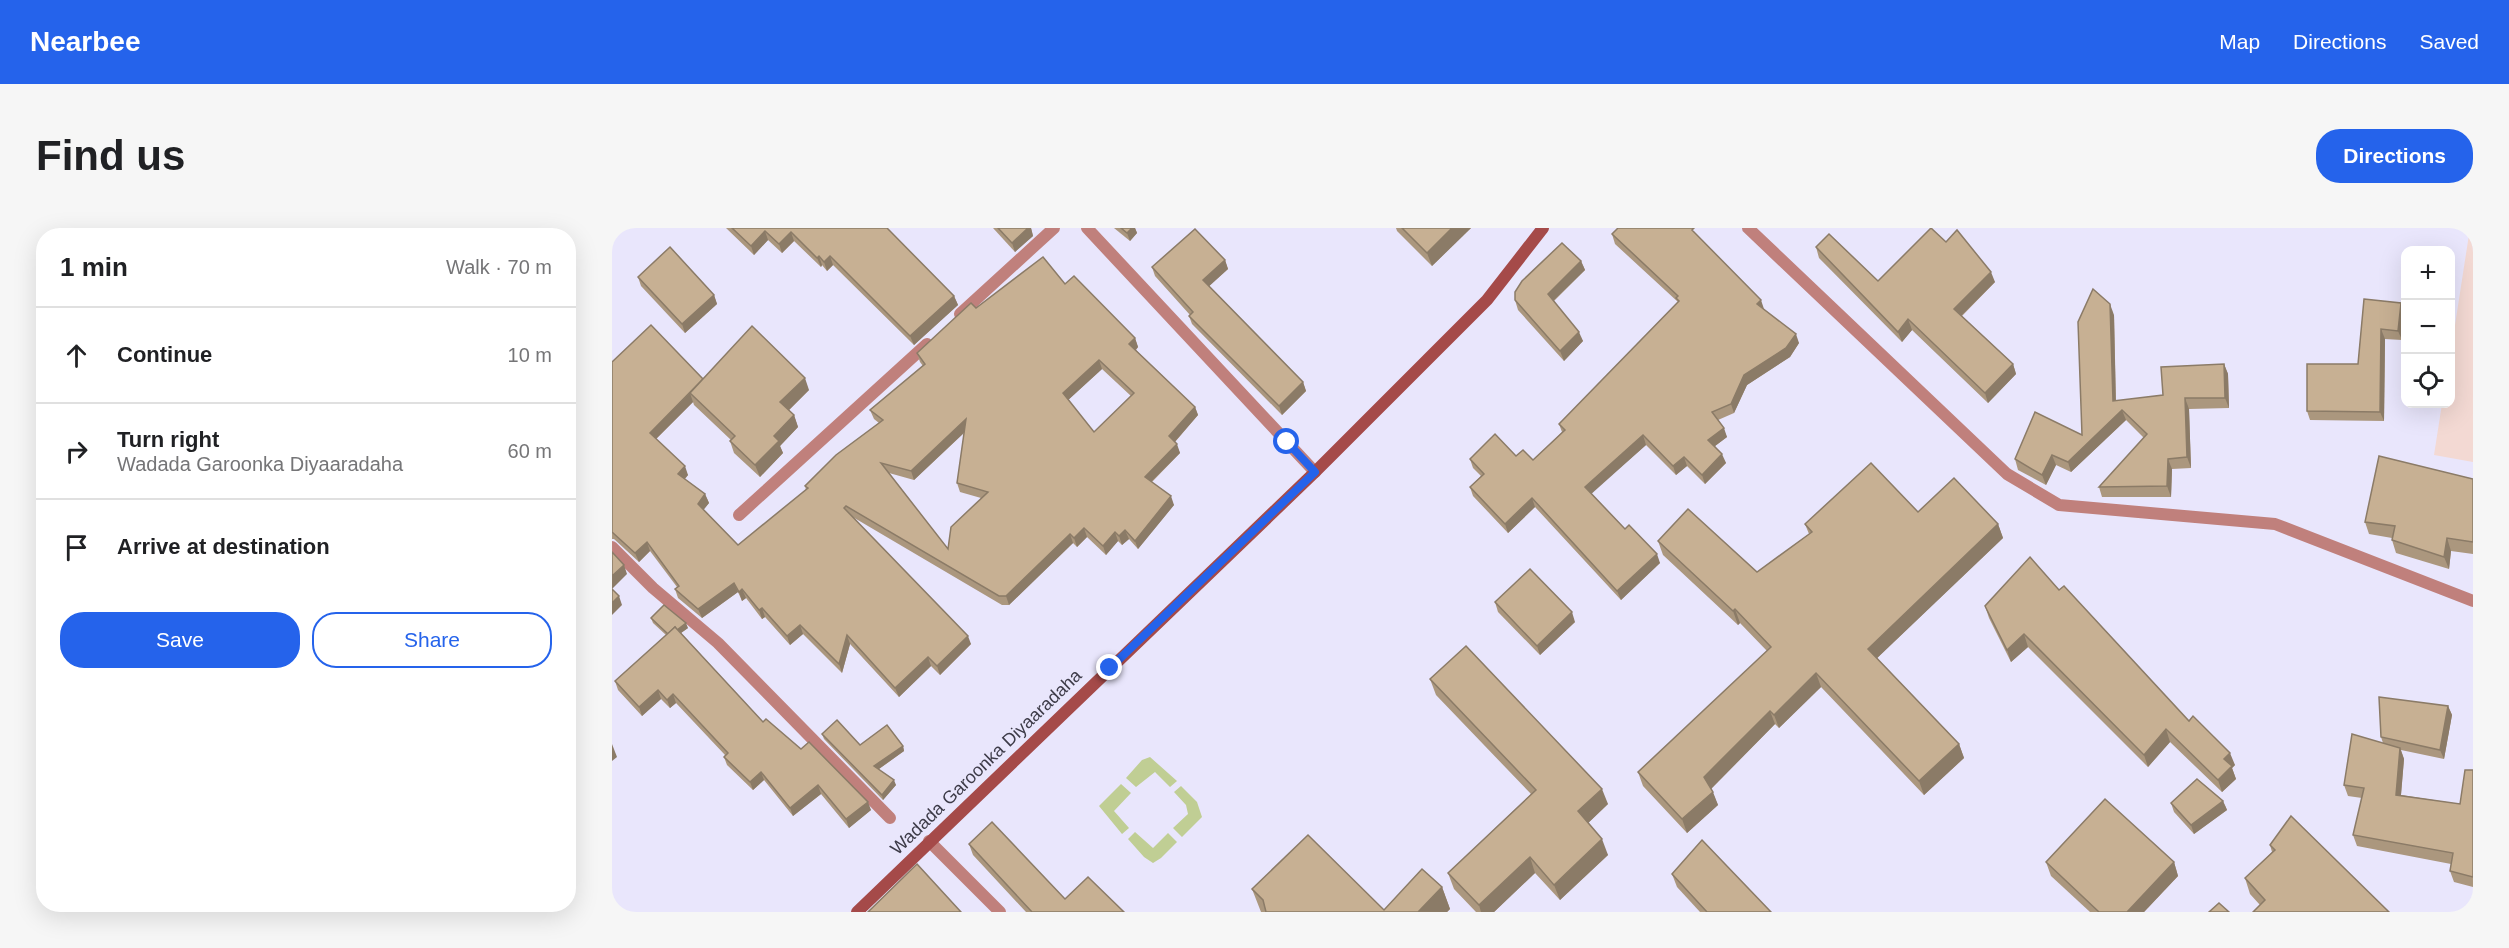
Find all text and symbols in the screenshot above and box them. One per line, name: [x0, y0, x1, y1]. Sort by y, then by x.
text: Nearbee: [30, 26, 141, 57]
text: Map: [2219, 30, 2260, 53]
text: Directions: [2293, 30, 2386, 53]
text: Saved: [2419, 30, 2479, 53]
button: Directions: [2316, 129, 2473, 183]
text: Find us: [36, 132, 185, 179]
map controls: [2401, 246, 2455, 408]
button: +: [2401, 246, 2455, 300]
text: 1 min: [60, 252, 128, 282]
text: Walk · 70 m: [446, 256, 552, 278]
button: −: [2401, 300, 2455, 354]
icon: ahead: [60, 339, 93, 372]
text: Continue: [117, 342, 212, 367]
text: 10 m: [508, 344, 552, 366]
button: locate: [2401, 354, 2455, 408]
text: Turn right: [117, 427, 219, 452]
route start: [1273, 428, 1299, 454]
icon: right: [60, 435, 93, 468]
text: 60 m: [508, 440, 552, 462]
text: Wadada Garoonka Diyaaradaha: [117, 453, 403, 475]
icon: arrive: [60, 531, 93, 564]
text: Arrive at destination: [117, 534, 330, 559]
button: Save: [60, 612, 300, 668]
button: Share: [312, 612, 552, 668]
route end: [1096, 654, 1122, 680]
street label: Wadada Garoonka Diyaaradaha: [886, 665, 1086, 859]

